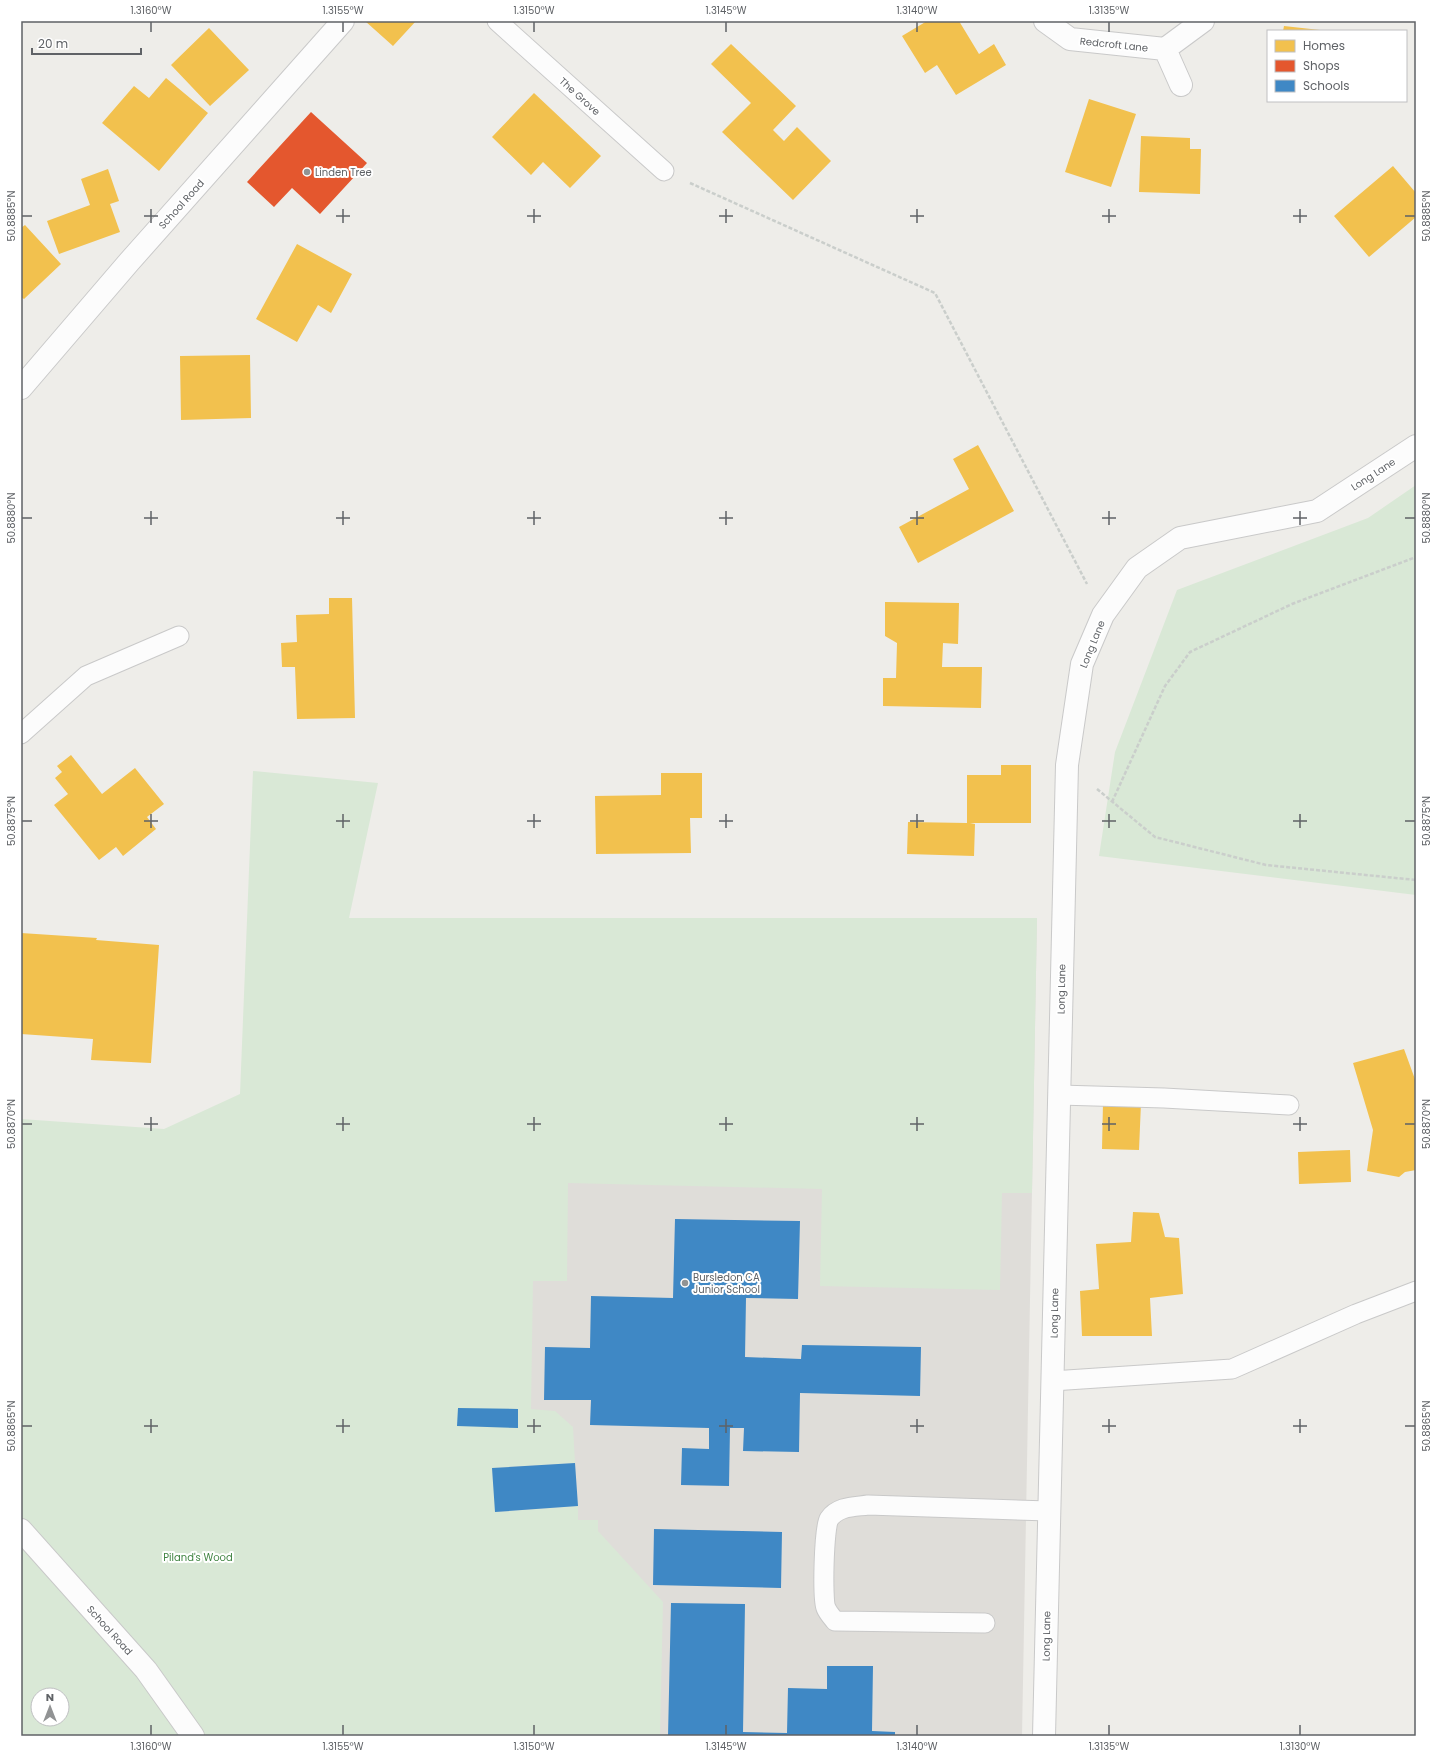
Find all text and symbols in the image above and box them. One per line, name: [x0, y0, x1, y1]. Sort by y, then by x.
text: 1.3160°W: [131, 3, 172, 18]
text: 1.3155°W: [323, 3, 364, 18]
text: 1.3150°W: [514, 3, 555, 18]
text: 1.3145°W: [706, 3, 747, 18]
text: 1.3140°W: [897, 3, 938, 18]
text: 1.3135°W: [1089, 3, 1129, 18]
scale bar: [32, 30, 141, 56]
legend: [1267, 30, 1407, 102]
street label: Redcroft Lane: [1079, 33, 1149, 56]
text: 20 m: [38, 35, 68, 52]
text: Homes: [1303, 37, 1345, 54]
text: Shops: [1303, 57, 1340, 74]
street label: The Grove: [556, 74, 603, 119]
text: Schools: [1303, 77, 1350, 94]
place label: Linden Tree: [315, 165, 372, 180]
marker: Linden Tree: [302, 167, 312, 177]
street label: School Road: [155, 176, 208, 232]
text: 50.8885°N: [4, 191, 19, 242]
text: 50.8885°N: [1419, 191, 1434, 242]
street label: Long Lane: [1348, 454, 1398, 494]
text: 50.8880°N: [4, 493, 19, 544]
text: 50.8880°N: [1419, 493, 1434, 544]
street label: Long Lane: [1076, 618, 1109, 670]
text: 50.8875°N: [4, 796, 19, 846]
text: 50.8875°N: [1419, 796, 1434, 846]
street label: Long Lane: [1054, 964, 1069, 1014]
text: 50.8870°N: [4, 1099, 19, 1149]
text: 50.8870°N: [1419, 1099, 1434, 1149]
place label: Bursledon CA Junior School: [693, 1270, 760, 1297]
marker: Bursledon CA Junior School: [680, 1278, 690, 1288]
street label: Long Lane: [1047, 1288, 1062, 1338]
text: 50.8865°N: [4, 1400, 19, 1452]
text: 50.8865°N: [1419, 1400, 1434, 1452]
park label: Piland's Wood: [163, 1550, 233, 1565]
street label: School Road: [83, 1602, 136, 1658]
street label: Long Lane: [1039, 1611, 1054, 1661]
north arrow: [30, 1687, 70, 1727]
text: N: [46, 1689, 54, 1705]
text: 1.3160°W: [131, 1739, 172, 1754]
text: 1.3155°W: [323, 1739, 364, 1754]
text: 1.3150°W: [514, 1739, 555, 1754]
text: 1.3145°W: [706, 1739, 747, 1754]
text: 1.3140°W: [897, 1739, 938, 1754]
text: 1.3135°W: [1089, 1739, 1129, 1754]
text: 1.3130°W: [1280, 1739, 1320, 1754]

